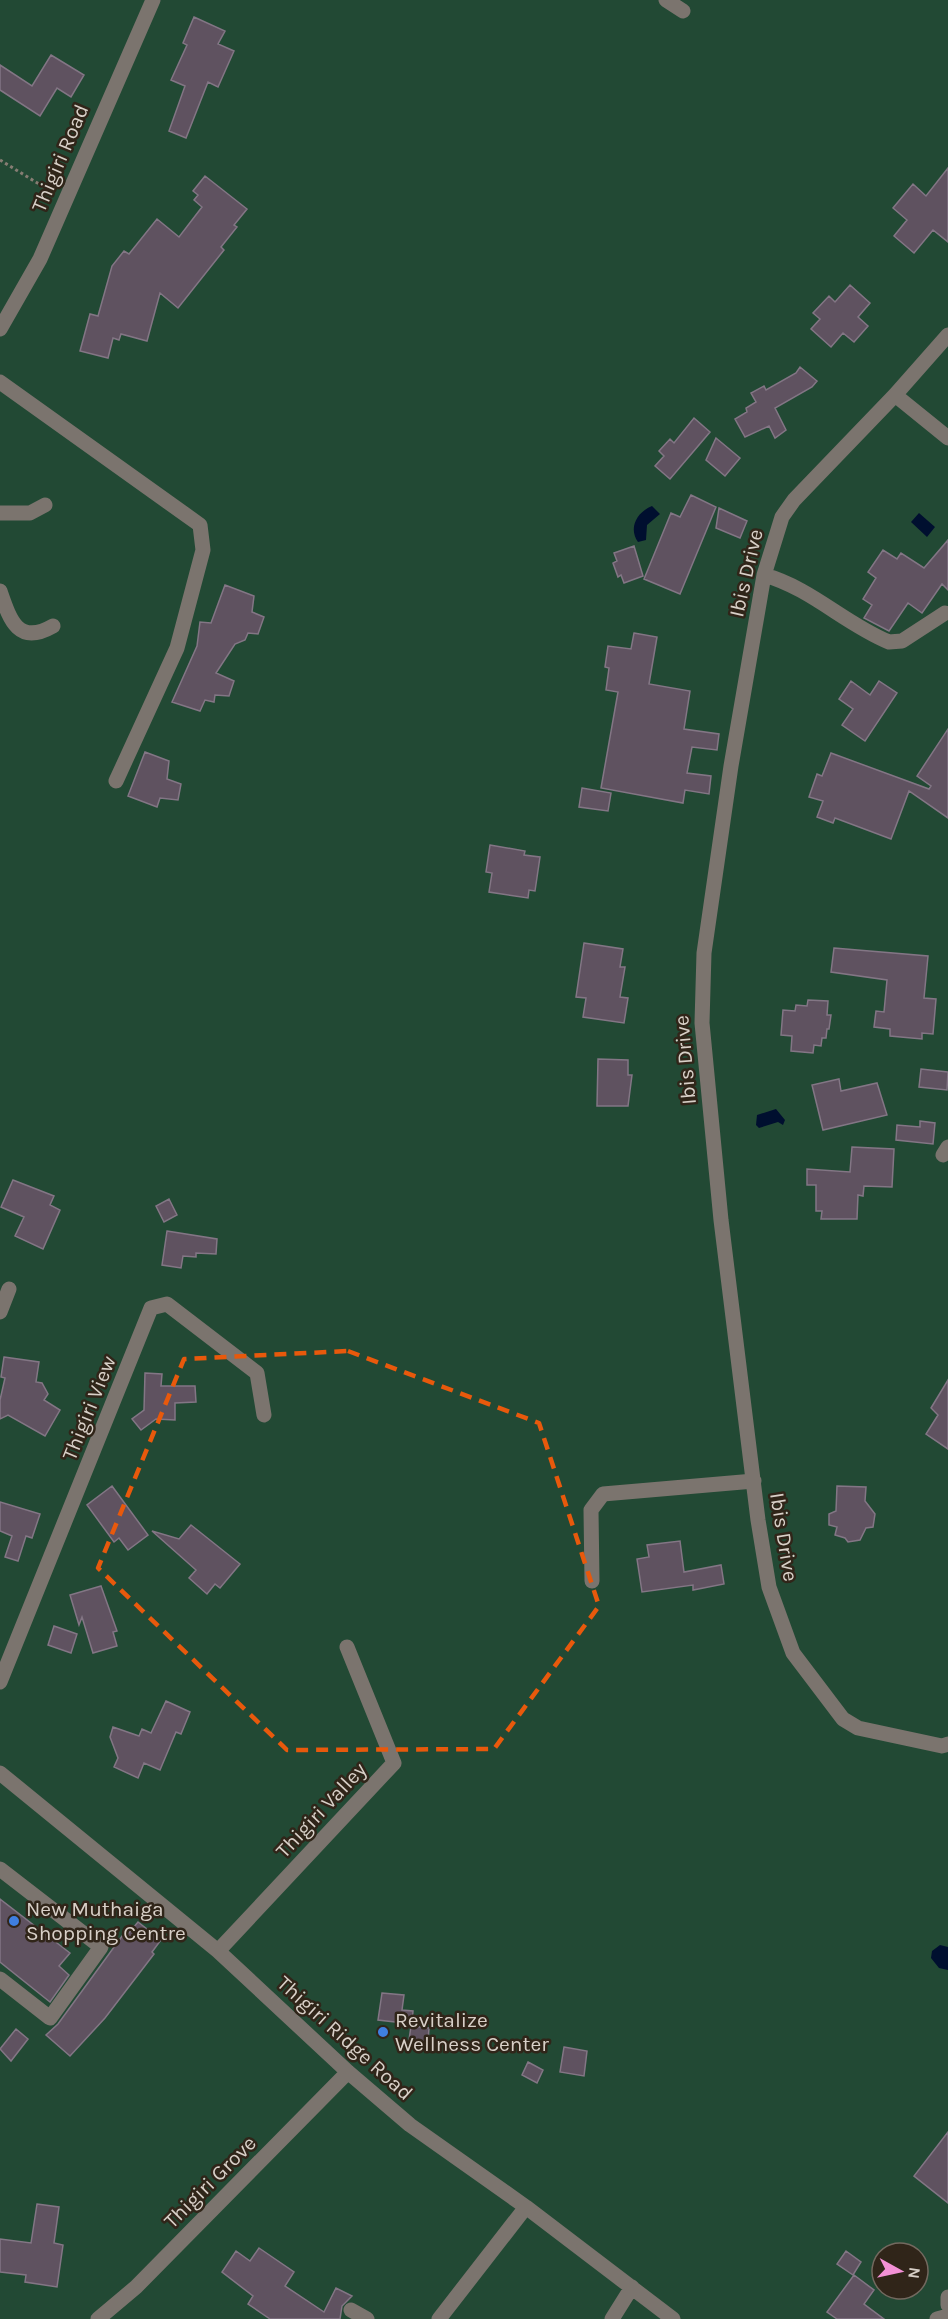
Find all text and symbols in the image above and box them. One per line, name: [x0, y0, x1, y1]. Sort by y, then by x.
street label: Thigiri Road: [27, 101, 93, 215]
street label: Ibis Drive: [724, 527, 768, 619]
street label: Ibis Drive: [669, 1014, 701, 1106]
street label: Thigiri View: [57, 1352, 121, 1464]
street label: Ibis Drive: [765, 1491, 803, 1583]
street label: Thigiri Valley: [271, 1757, 371, 1863]
place label: New Muthaiga Shopping Centre: [26, 1897, 186, 1945]
marker: New Muthaiga Shopping Centre: [7, 1914, 21, 1928]
street label: Thigiri Ridge Road: [272, 1971, 418, 2105]
place label: Revitalize Wellness Center: [395, 2008, 549, 2056]
marker: Revitalize Wellness Center: [376, 2025, 390, 2039]
street label: Thigiri Grove: [159, 2131, 261, 2233]
north arrow: [870, 2241, 930, 2301]
text: N: [904, 2266, 925, 2280]

